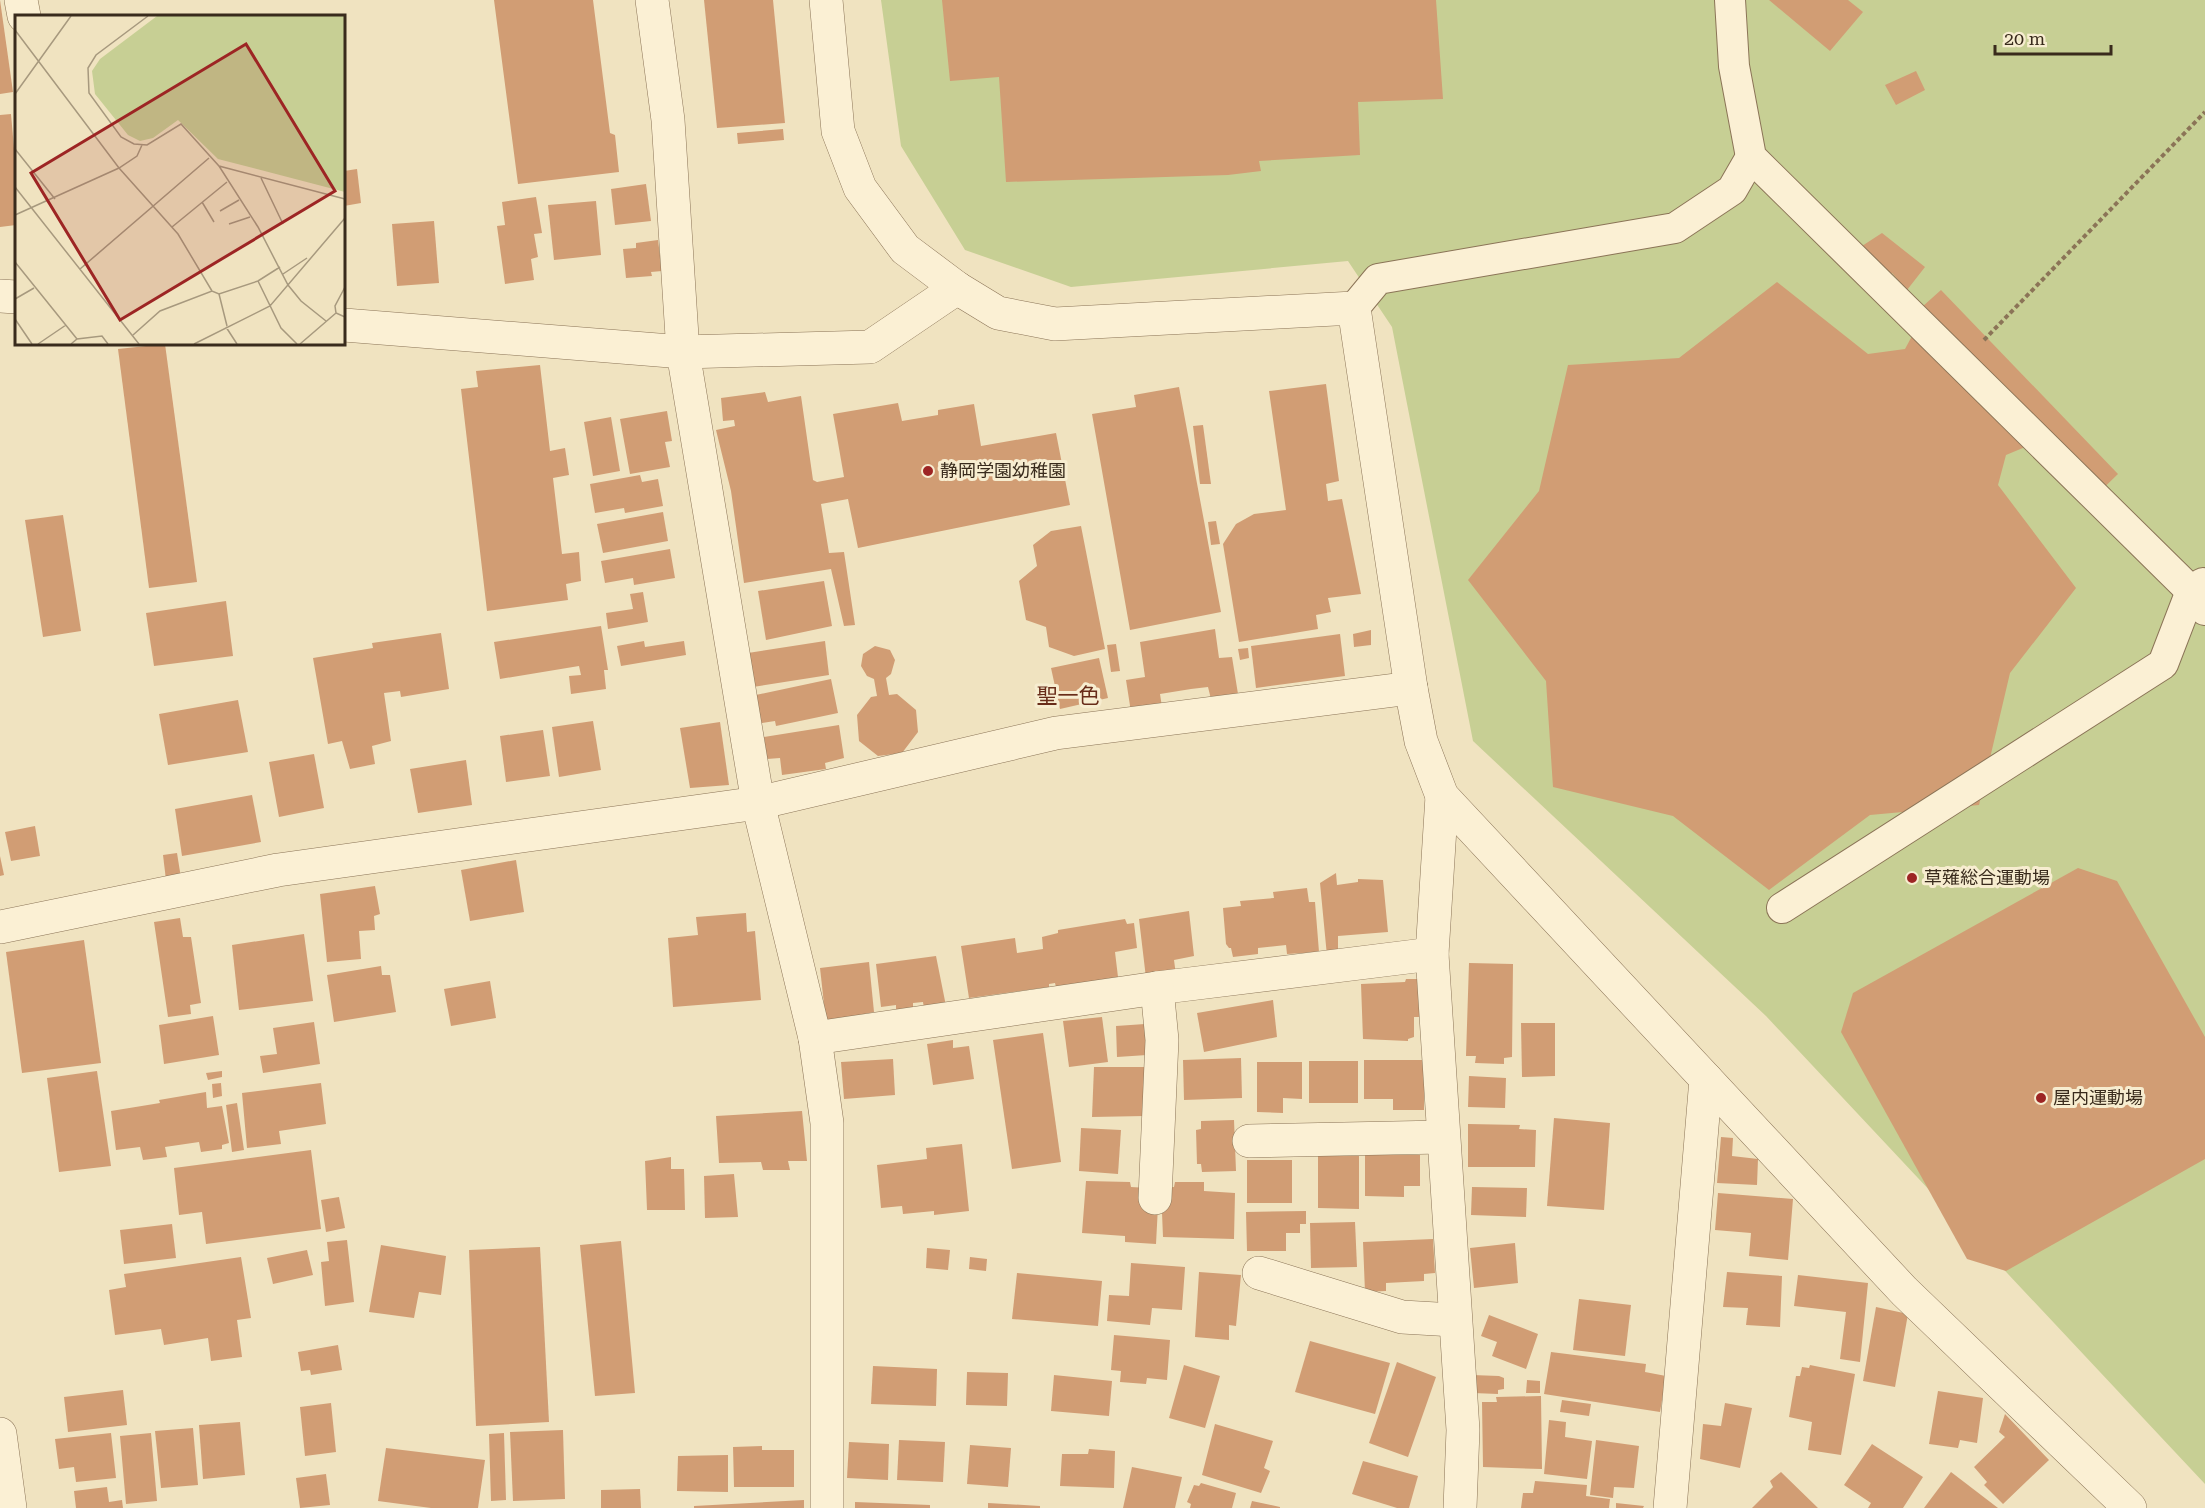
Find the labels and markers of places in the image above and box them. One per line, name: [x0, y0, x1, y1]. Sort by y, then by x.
place label: 静岡学園幼稚園: [940, 460, 1066, 481]
marker: 静岡学園幼稚園: [921, 464, 935, 478]
place label: 草薙総合運動場: [1924, 867, 2050, 888]
marker: 草薙総合運動場: [1905, 871, 1919, 885]
place label: 屋内運動場: [2053, 1087, 2143, 1108]
marker: 屋内運動場: [2034, 1091, 2048, 1105]

